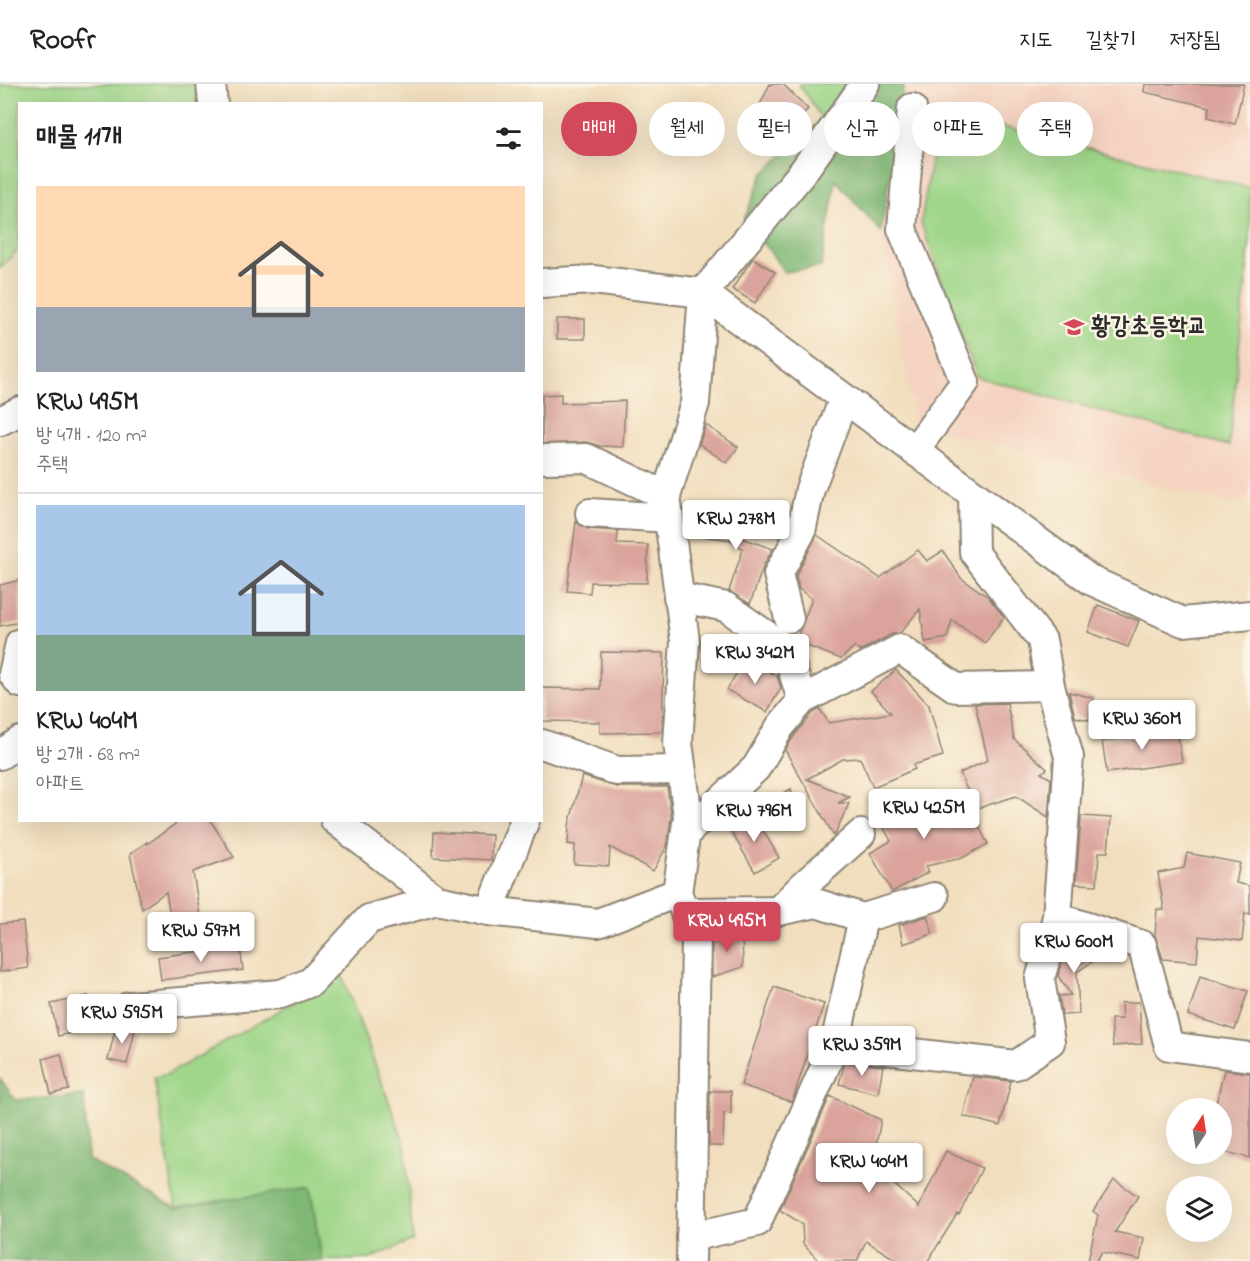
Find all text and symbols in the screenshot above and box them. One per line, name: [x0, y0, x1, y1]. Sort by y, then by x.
text: Roofr: [30, 21, 95, 62]
text: 지도: [1019, 26, 1053, 56]
text: 길찾기: [1086, 26, 1136, 56]
text: 저장됨: [1169, 26, 1220, 56]
chip: 매매: [561, 102, 637, 156]
chip: 월세: [649, 102, 725, 156]
chip: 필터: [737, 102, 812, 156]
chip: 신규: [824, 102, 900, 156]
chip: 아파트: [912, 102, 1005, 156]
chip: 주택: [1017, 102, 1093, 156]
text: 매물 11개: [36, 119, 122, 157]
icon: filters: [492, 122, 525, 155]
icon: home: [227, 225, 335, 333]
place label: 황강초등학교: [1091, 310, 1207, 345]
school or university icon: 황강초등학교: [1062, 315, 1086, 339]
text: KRW 495M: [36, 384, 139, 422]
text: 방 4개 · 120 m²: [36, 422, 147, 451]
text: 주택: [36, 451, 68, 480]
pin: KRW 278M: [674, 500, 798, 551]
text: KRW 278M: [696, 505, 776, 534]
icon: home: [227, 544, 335, 652]
pin: KRW 342M: [693, 634, 817, 685]
text: KRW 342M: [715, 639, 795, 668]
pin: KRW 360M: [1080, 700, 1204, 751]
text: KRW 404M: [36, 703, 138, 741]
text: KRW 360M: [1102, 705, 1182, 734]
text: 방 2개 · 68 m²: [36, 741, 140, 770]
text: 아파트: [36, 770, 84, 799]
pin: KRW 425M: [862, 789, 986, 840]
pin: KRW 796M: [692, 792, 816, 843]
text: KRW 425M: [882, 794, 966, 823]
text: KRW 796M: [716, 797, 792, 826]
pin: KRW 495M: [665, 902, 789, 953]
text: KRW 495M: [687, 907, 767, 936]
pin: KRW 597M: [139, 912, 263, 963]
text: KRW 597M: [161, 917, 241, 946]
pin: KRW 600M: [1012, 923, 1136, 974]
text: KRW 600M: [1034, 928, 1114, 957]
pin: KRW 595M: [60, 994, 184, 1045]
text: KRW 595M: [81, 999, 163, 1028]
pin: KRW 359M: [800, 1026, 924, 1077]
text: KRW 359M: [822, 1031, 902, 1060]
north arrow: [1166, 1098, 1232, 1164]
map controls: [1166, 1098, 1232, 1242]
pin: KRW 404M: [807, 1143, 931, 1194]
text: KRW 404M: [830, 1148, 908, 1177]
button: layers: [1166, 1176, 1232, 1242]

